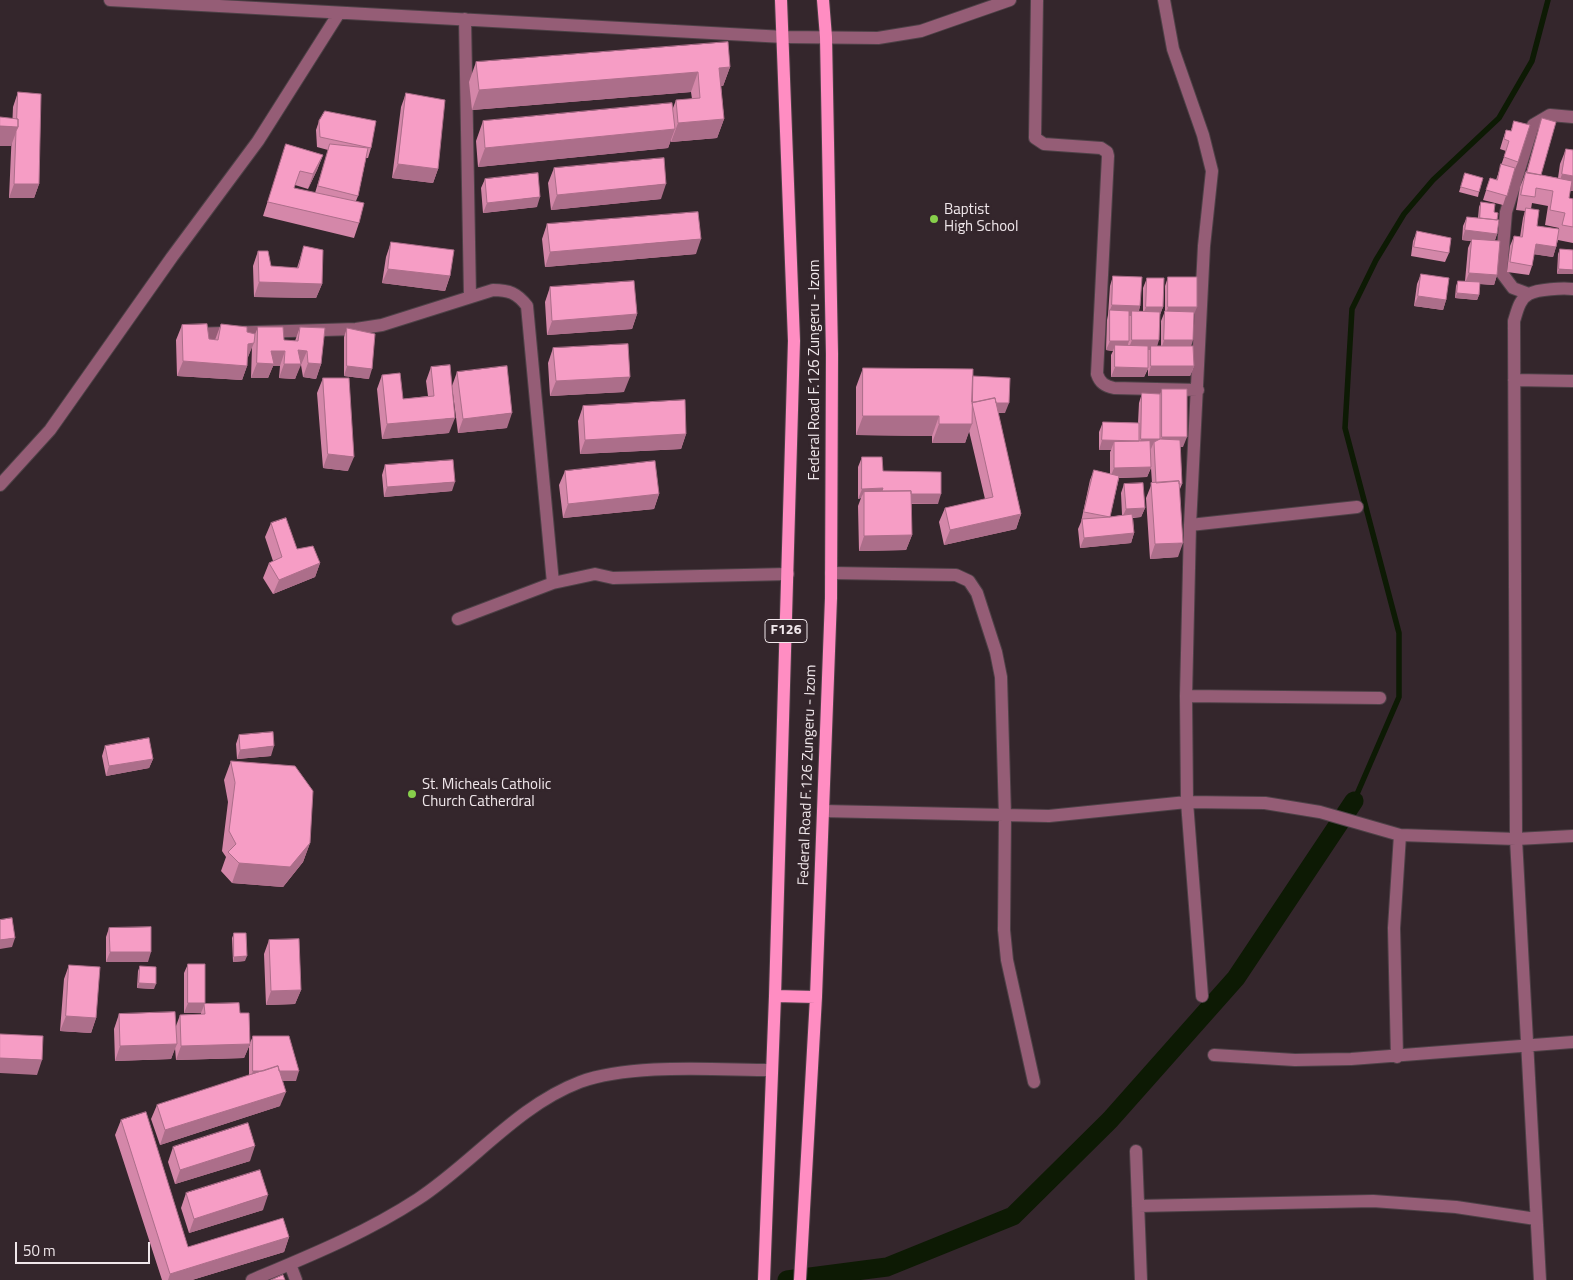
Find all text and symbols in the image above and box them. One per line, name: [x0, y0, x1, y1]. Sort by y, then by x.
place label: Baptist High School: [944, 201, 1019, 236]
marker: Baptist High School: [928, 213, 940, 225]
street label: Federal Road F.126 Zungeru - Izom: [806, 260, 824, 480]
road number: F126: [765, 620, 807, 642]
street label: Federal Road F.126 Zungeru - Izom: [795, 664, 821, 886]
place label: St. Micheals Catholic Church Catherdral: [422, 776, 551, 811]
marker: St. Micheals Catholic Church Catherdral: [406, 788, 418, 800]
scale bar: [18, 1232, 152, 1264]
text: 50 m: [23, 1239, 56, 1262]

